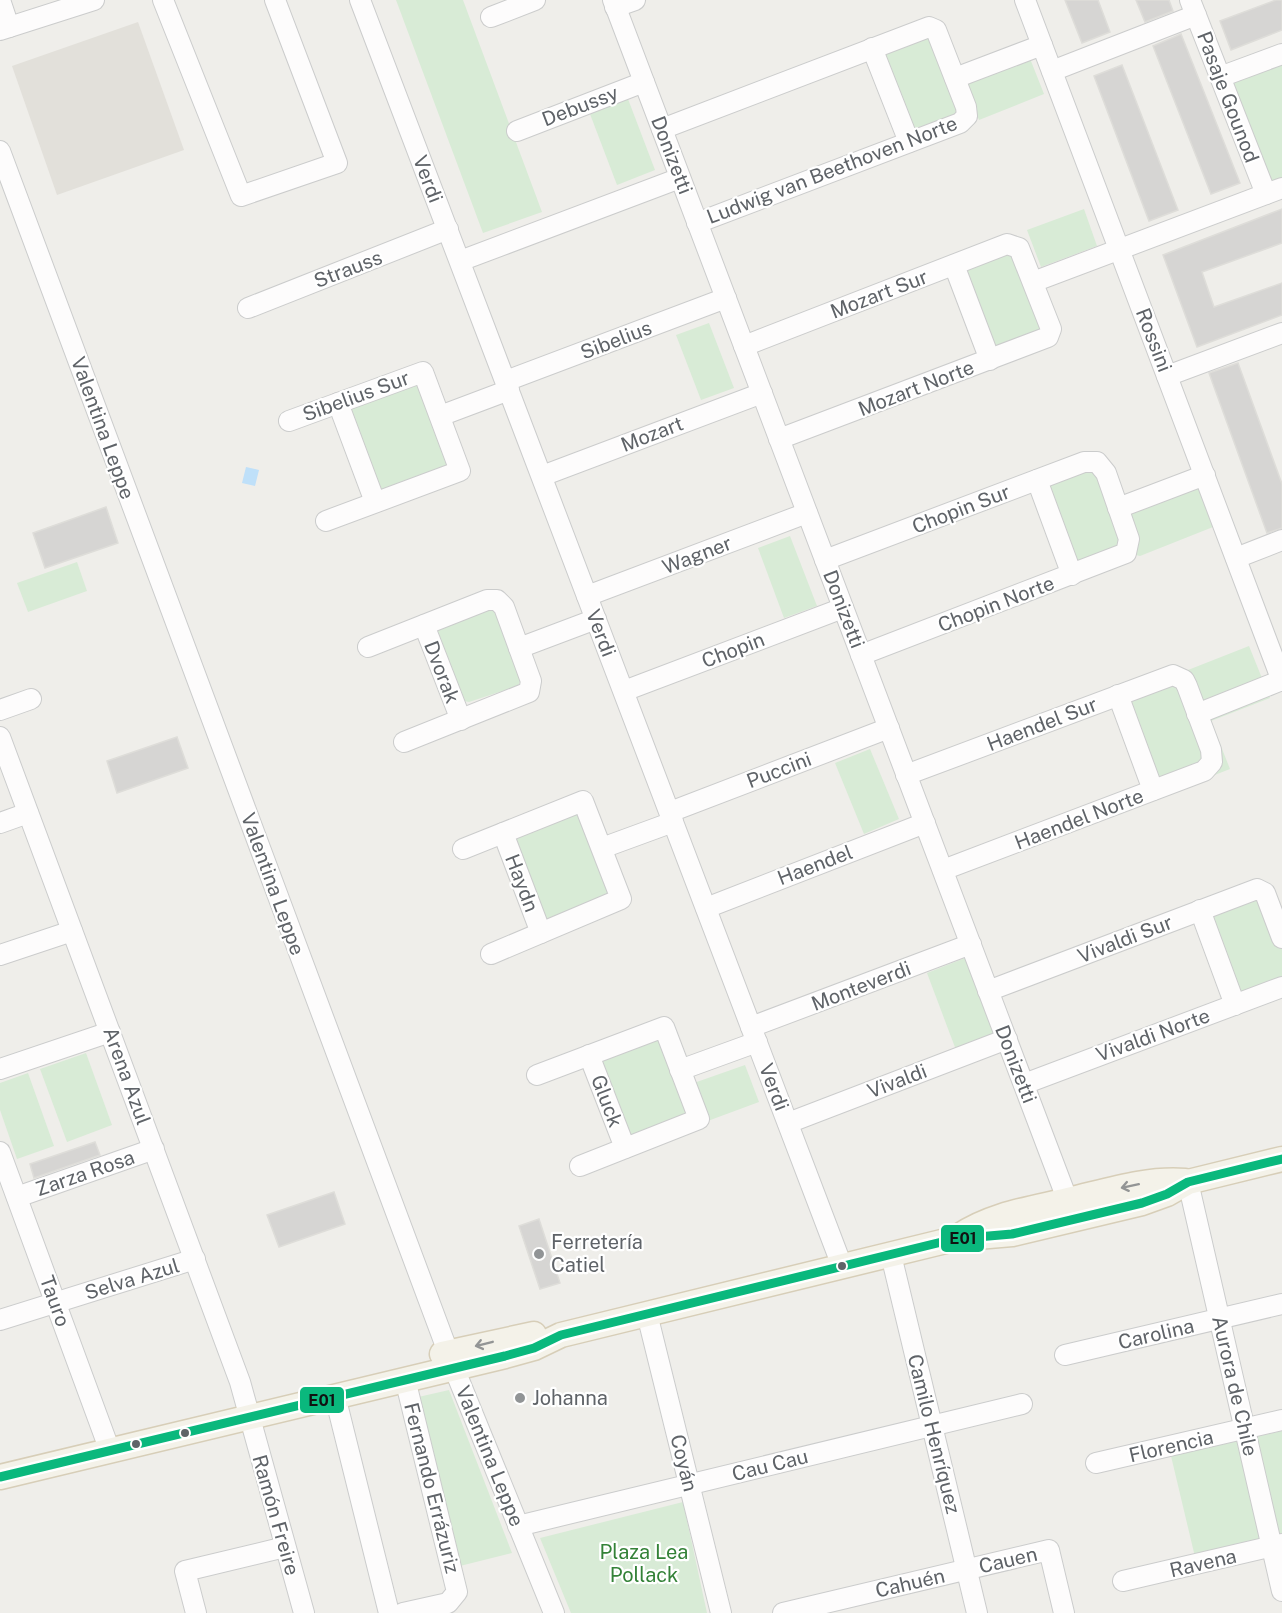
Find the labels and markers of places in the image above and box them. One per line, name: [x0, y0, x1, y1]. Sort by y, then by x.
place label: Ferretería Catiel: [551, 1230, 643, 1277]
marker: Ferretería Catiel: [532, 1247, 546, 1261]
unlabelled marker: [836, 1260, 848, 1272]
place label: Johanna: [532, 1386, 608, 1410]
marker: Johanna: [513, 1391, 527, 1405]
unlabelled marker: [179, 1427, 191, 1439]
unlabelled marker: [130, 1438, 142, 1450]

